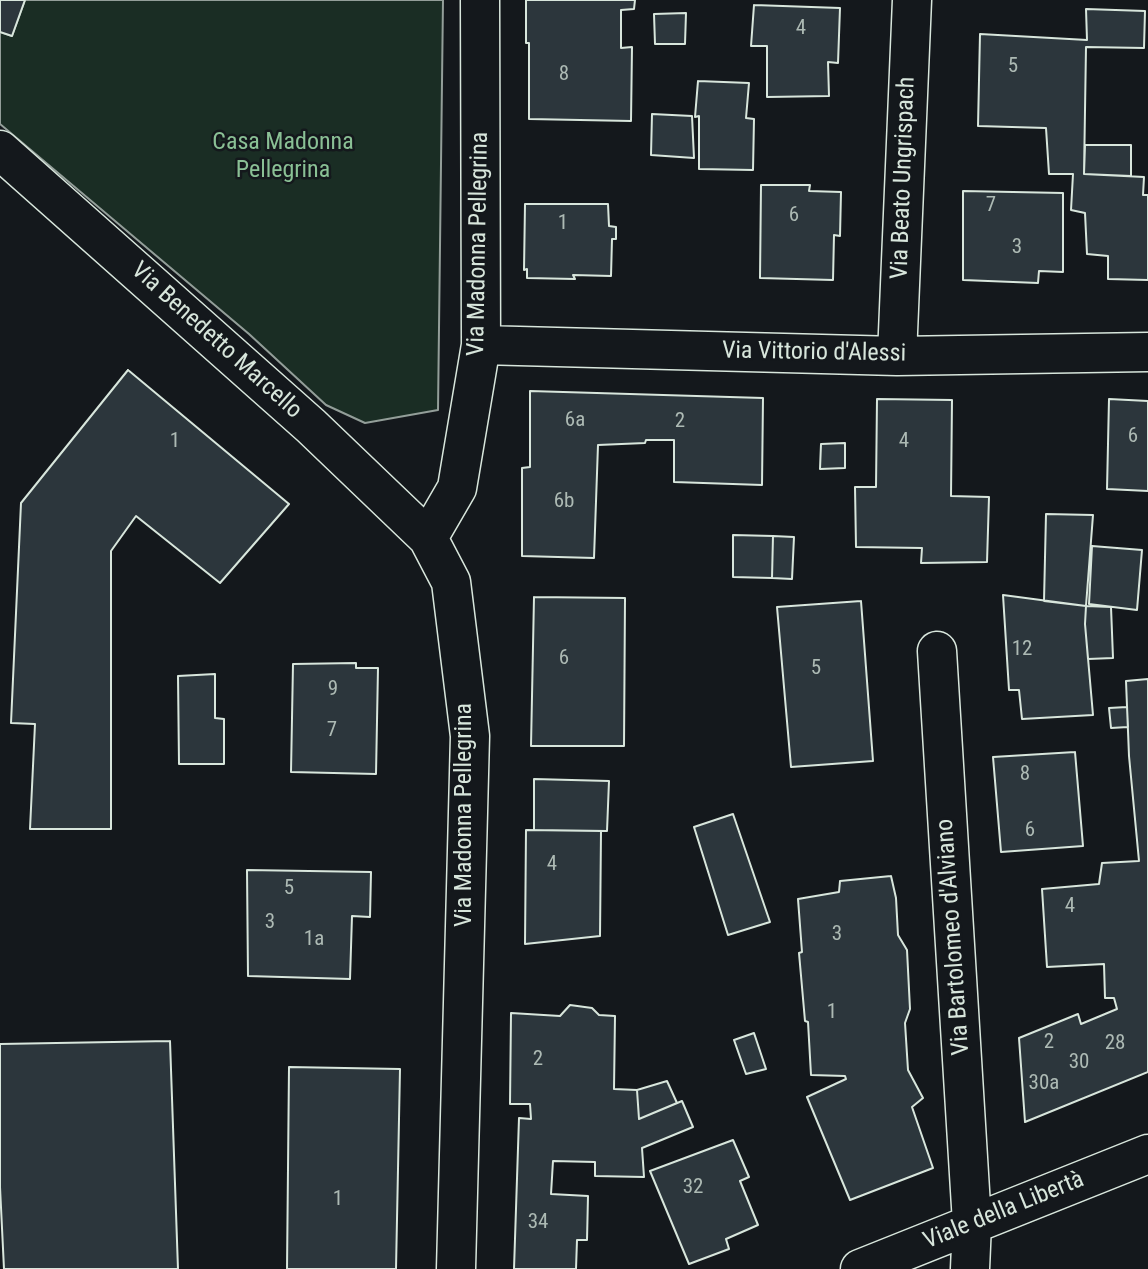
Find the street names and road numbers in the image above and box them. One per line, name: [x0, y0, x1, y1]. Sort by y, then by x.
street label: Via Beato Ungrispach: [886, 76, 922, 280]
street label: Via Madonna Pellegrina: [463, 132, 495, 356]
street label: Via Benedetto Marcello: [125, 257, 307, 425]
street label: Via Vittorio d'Alessi: [722, 337, 906, 369]
street label: Via Madonna Pellegrina: [451, 703, 479, 927]
street label: Via Bartolomeo d'Alviano: [931, 818, 977, 1056]
street label: Viale della Libertà: [920, 1166, 1088, 1256]

